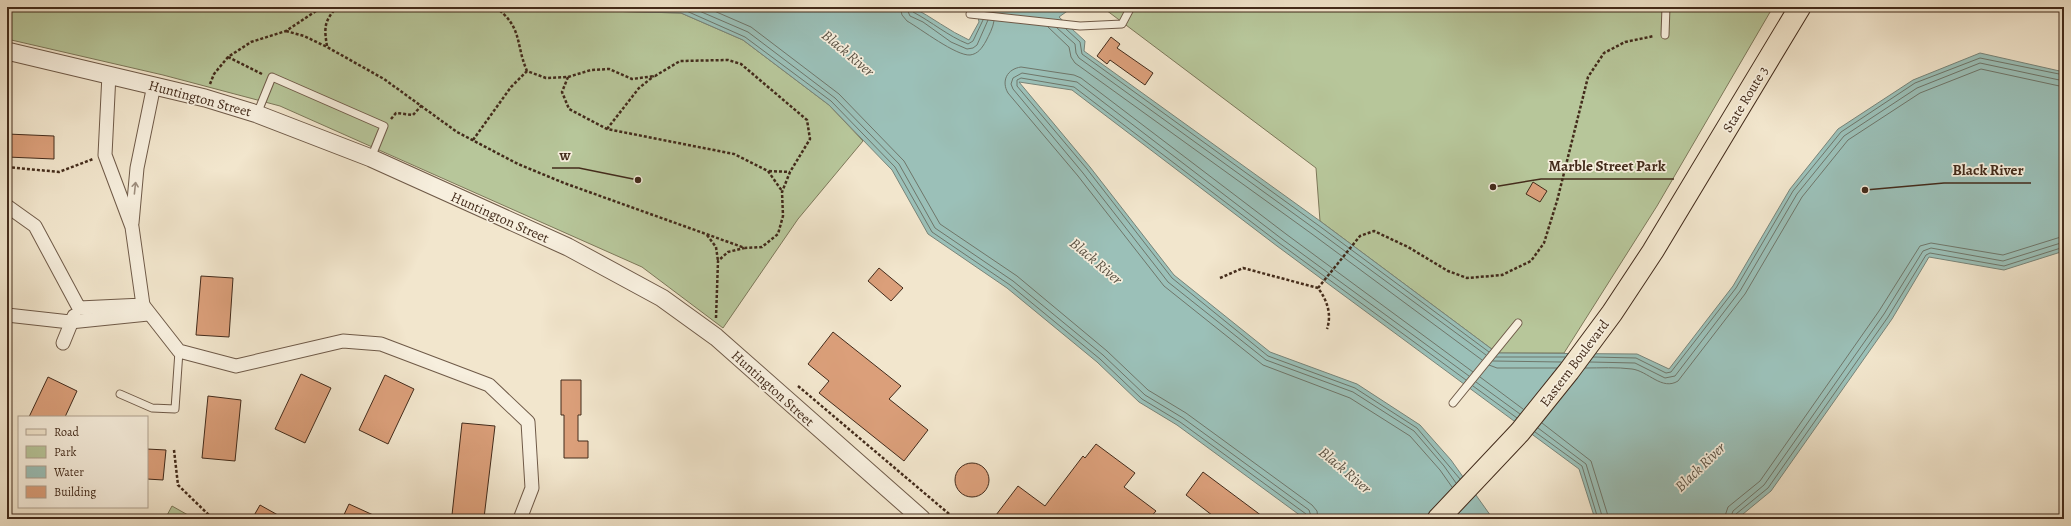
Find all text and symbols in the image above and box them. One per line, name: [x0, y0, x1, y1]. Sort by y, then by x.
water label: Black River: [818, 25, 879, 81]
street label: State Route 3: [1718, 62, 1773, 136]
street label: Huntington Street: [146, 76, 254, 121]
callout: w: [552, 141, 579, 168]
text: w: [558, 145, 571, 165]
callout: Marble Street Park: [1541, 152, 1674, 179]
text: Marble Street Park: [1549, 156, 1666, 176]
callout: Black River: [1944, 156, 2031, 183]
text: Black River: [1952, 160, 2024, 180]
one-way arrow: [132, 182, 139, 195]
street label: Huntington Street: [448, 187, 552, 248]
water label: Black River: [1066, 233, 1127, 289]
street label: Eastern Boulevard: [1535, 315, 1614, 411]
street label: Huntington Street: [727, 346, 819, 431]
legend: [18, 416, 148, 508]
text: Road: [54, 424, 80, 440]
water label: Black River: [1670, 437, 1730, 496]
water label: Black River: [1315, 442, 1376, 498]
text: Park: [54, 444, 77, 460]
text: Water: [53, 464, 84, 480]
text: Building: [54, 484, 96, 500]

